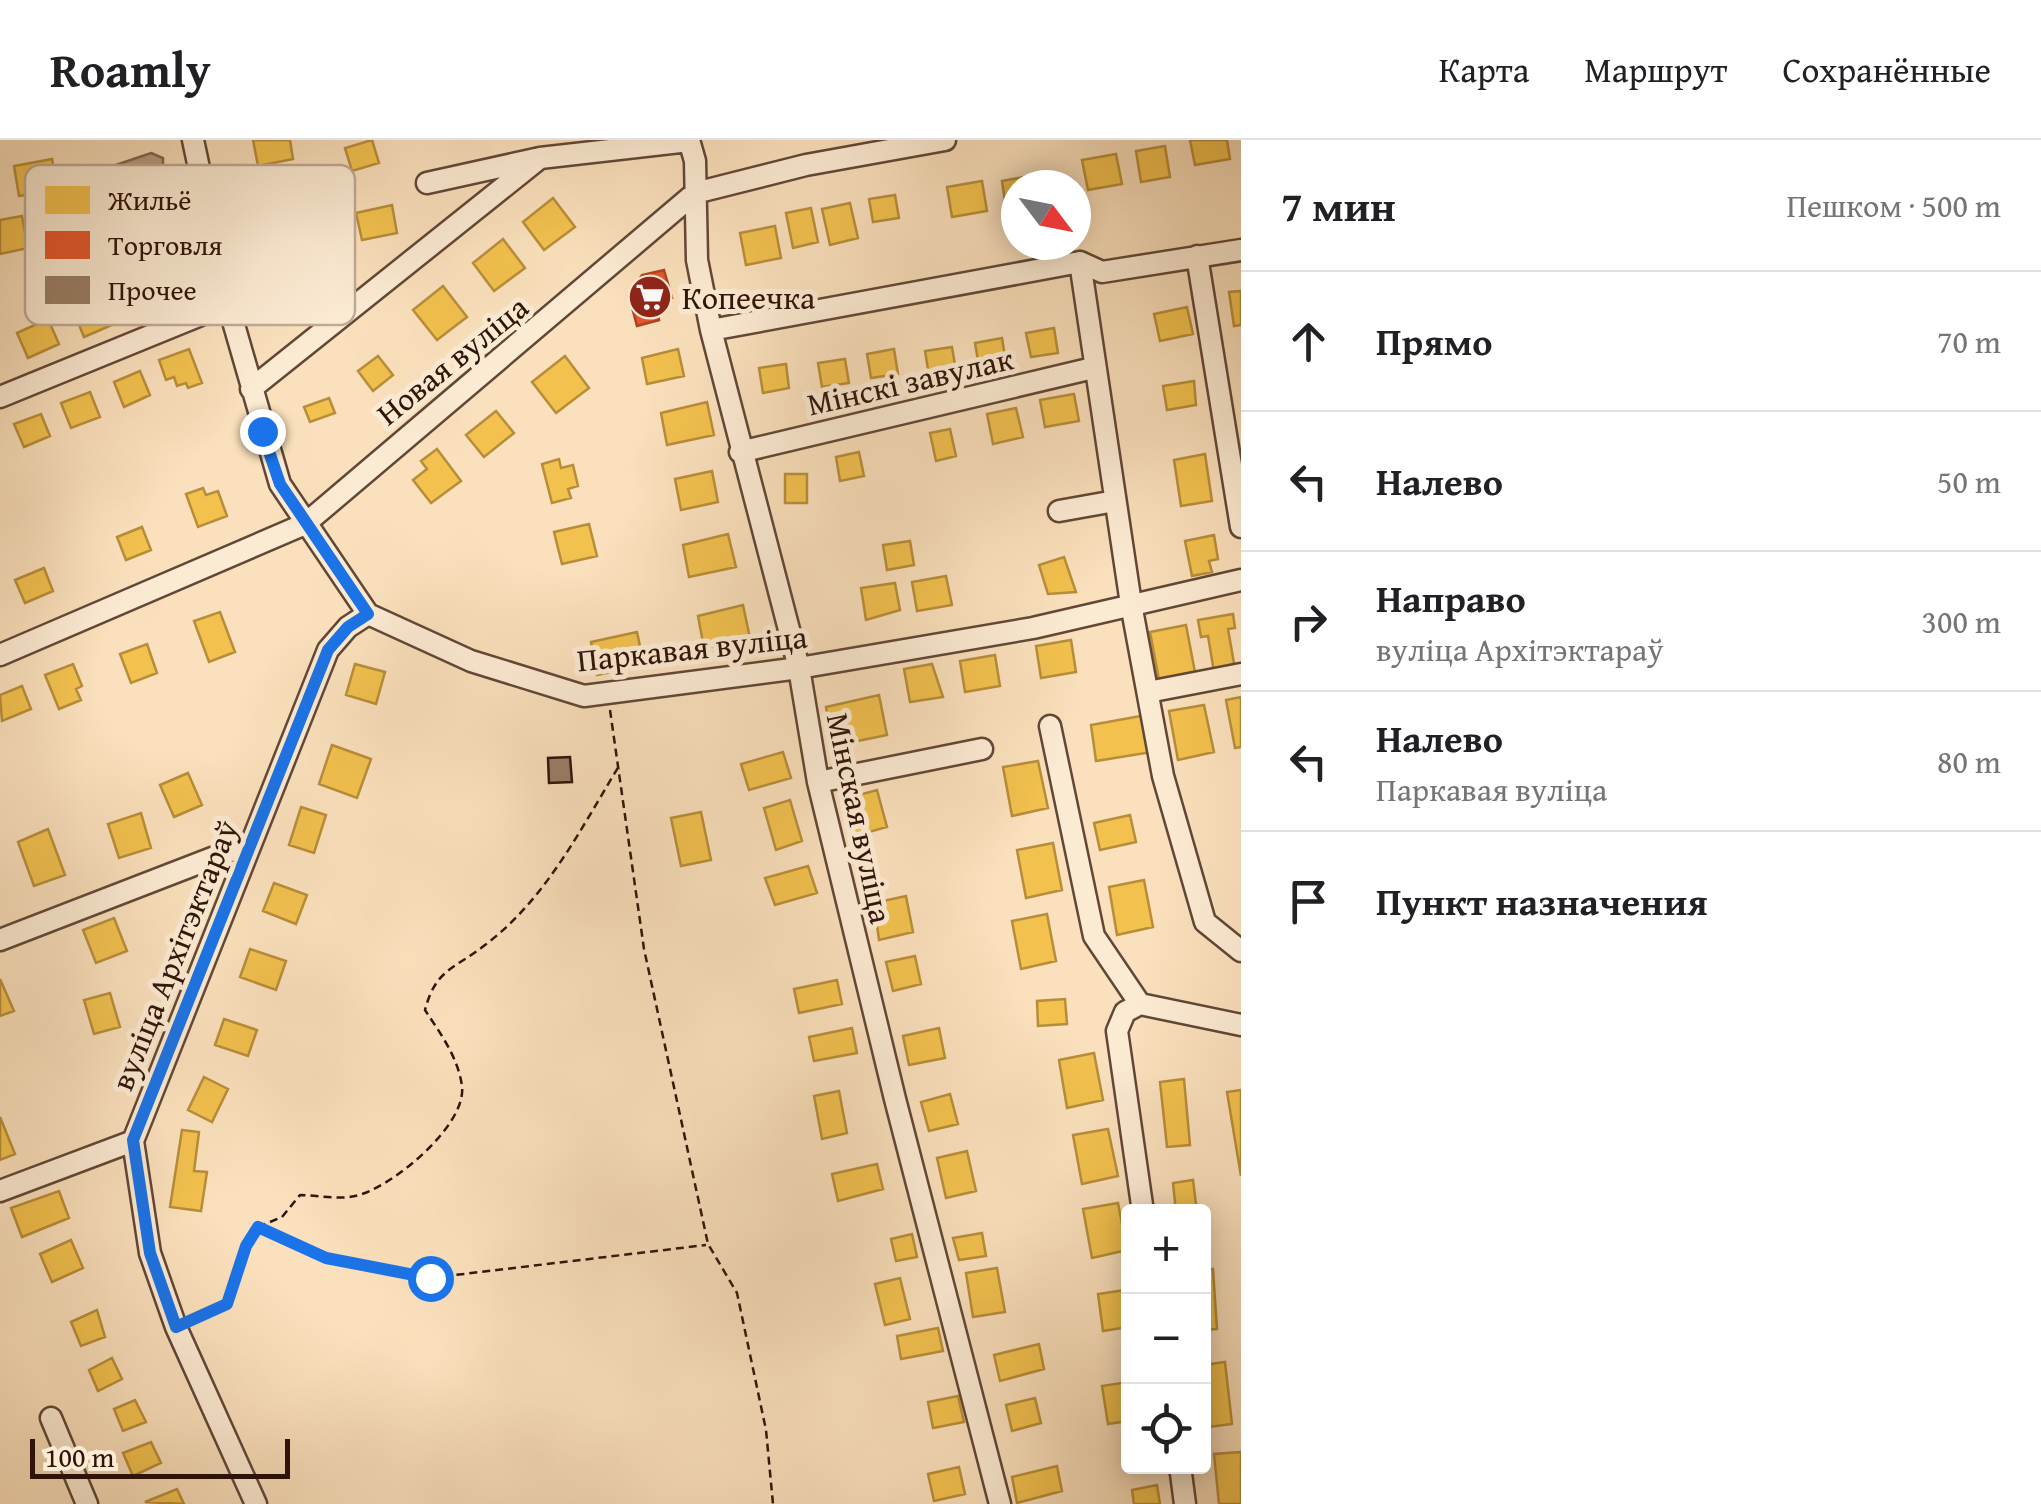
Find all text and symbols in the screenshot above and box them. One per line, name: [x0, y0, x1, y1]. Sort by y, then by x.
text: Roamly: [50, 34, 211, 105]
text: Карта: [1439, 44, 1529, 95]
text: Маршрут: [1584, 44, 1727, 95]
text: Сохранённые: [1782, 44, 1991, 95]
legend: [25, 165, 355, 325]
north arrow: [1001, 170, 1091, 260]
text: 7 мин: [1281, 175, 1396, 236]
text: Жильё: [107, 179, 191, 220]
text: Пешком · 500 m: [1786, 182, 2001, 229]
text: Торговля: [108, 224, 222, 265]
text: Прочее: [108, 269, 197, 310]
supermarket icon: Копеечка: [627, 274, 673, 320]
place label: Копеечка: [682, 274, 816, 321]
street label: Новая вуліца: [366, 283, 539, 436]
text: Прямо: [1376, 313, 1492, 369]
icon: ahead: [1281, 314, 1336, 369]
text: 70 m: [1937, 318, 2001, 365]
street label: Мінскі завулак: [802, 334, 1018, 428]
route end: [240, 409, 286, 455]
text: Налево: [1376, 453, 1503, 509]
icon: left: [1281, 454, 1336, 509]
text: 50 m: [1937, 458, 2001, 505]
text: Направо: [1376, 570, 1526, 626]
icon: right: [1281, 594, 1336, 649]
text: 300 m: [1922, 598, 2001, 645]
street label: Паркавая вуліца: [575, 612, 810, 683]
text: вуліца Архітэктараў: [1376, 626, 1664, 673]
street label: Мінская вуліца: [815, 708, 905, 928]
text: Налево: [1376, 710, 1503, 766]
icon: left: [1281, 734, 1336, 789]
text: 80 m: [1937, 738, 2001, 785]
text: Паркавая вуліца: [1376, 766, 1607, 813]
street label: вуліца Архітэктараў: [98, 813, 250, 1097]
text: Пункт назначения: [1376, 873, 1708, 929]
icon: arrive: [1281, 874, 1336, 929]
map controls: [1121, 1204, 1211, 1474]
button: +: [1121, 1204, 1211, 1294]
route start: [408, 1256, 454, 1302]
button: −: [1121, 1294, 1211, 1384]
button: locate: [1121, 1384, 1211, 1474]
scale bar: [30, 1434, 290, 1478]
text: 100 m: [45, 1436, 114, 1477]

